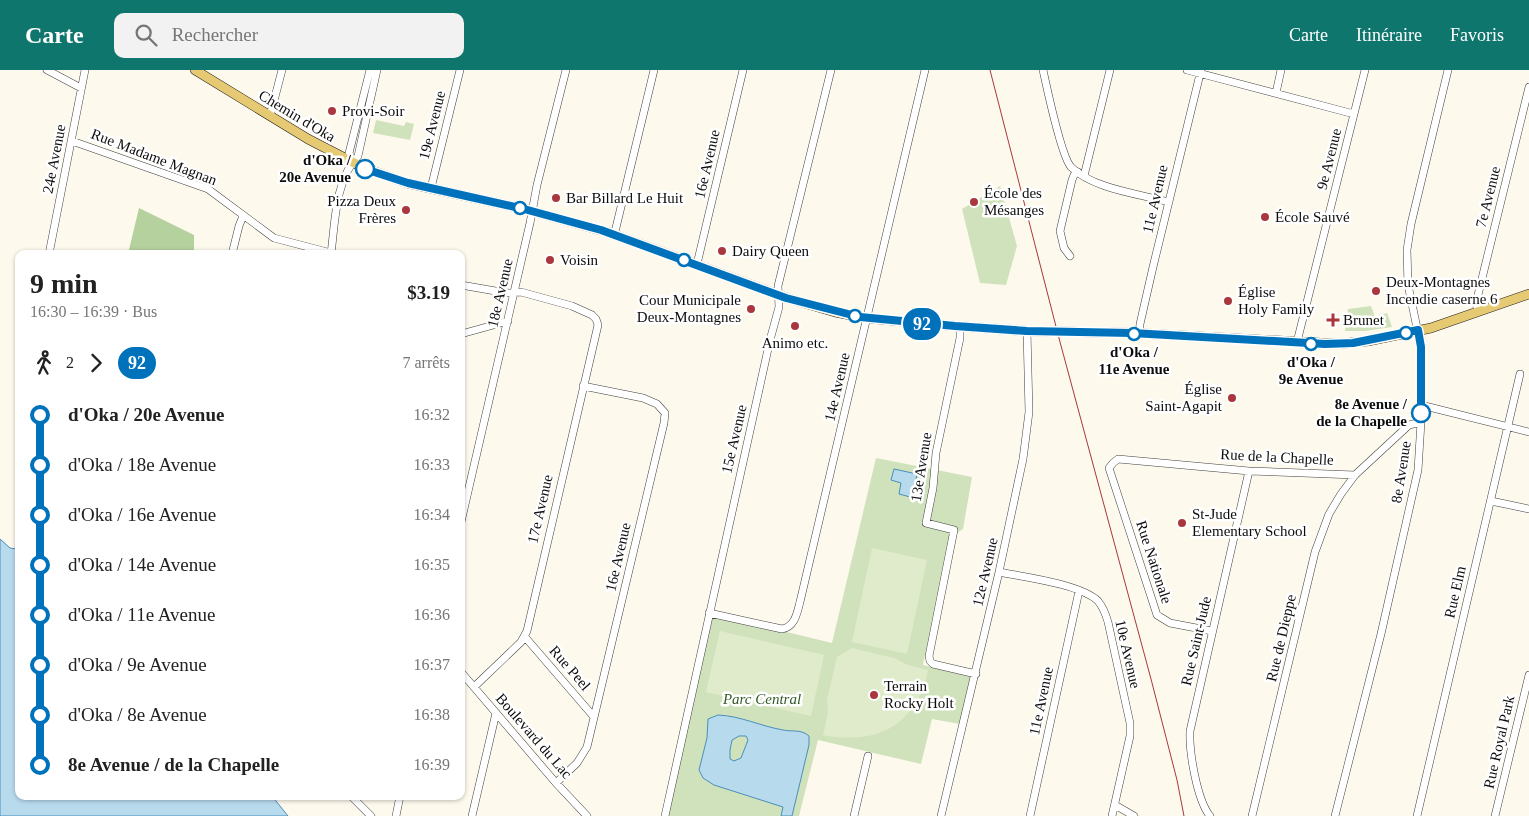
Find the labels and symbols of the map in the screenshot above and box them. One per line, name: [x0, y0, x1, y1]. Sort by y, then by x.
street label: Chemin d'Oka: [256, 87, 338, 145]
street label: 19e Avenue: [416, 89, 448, 161]
place label: Provi-Soir: [342, 103, 405, 119]
marker: Provi-Soir: [326, 105, 338, 117]
street label: 24e Avenue: [39, 123, 69, 195]
street label: Rue Madame Magnan: [89, 126, 220, 189]
street label: 9e Avenue: [1314, 126, 1344, 191]
street label: 16e Avenue: [691, 128, 723, 200]
place label: d'Oka / 20e Avenue: [279, 152, 352, 185]
marker: d'Oka / 20e Avenue: [355, 159, 375, 179]
street label: 11e Avenue: [1139, 163, 1171, 235]
street label: 7e Avenue: [1473, 164, 1503, 229]
place label: École des Mésanges: [984, 185, 1044, 218]
place label: Bar Billard Le Huit: [566, 190, 684, 206]
marker: Bar Billard Le Huit: [550, 192, 562, 204]
place label: Pizza Deux Frères: [327, 193, 396, 226]
marker: École des Mésanges: [968, 196, 980, 208]
unlabelled marker: [513, 201, 527, 215]
marker: Pizza Deux Frères: [400, 204, 412, 216]
place label: École Sauvé: [1275, 209, 1350, 225]
marker: École Sauvé: [1259, 211, 1271, 223]
place label: Dairy Queen: [732, 243, 810, 259]
marker: Dairy Queen: [716, 245, 728, 257]
place label: Voisin: [560, 252, 599, 268]
unlabelled marker: [677, 253, 691, 267]
marker: Voisin: [544, 254, 556, 266]
street label: 18e Avenue: [484, 257, 516, 329]
place label: Deux-Montagnes Incendie caserne 6: [1386, 274, 1498, 307]
place label: Église Holy Family: [1238, 284, 1315, 317]
marker: Deux-Montagnes Incendie caserne 6: [1370, 285, 1382, 297]
place label: Cour Municipale Deux-Montagnes: [637, 292, 741, 325]
marker: Église Holy Family: [1222, 295, 1234, 307]
marker: Cour Municipale Deux-Montagnes: [745, 303, 757, 315]
line badge: 92: [900, 308, 944, 340]
unlabelled marker: [848, 309, 862, 323]
place label: Brunet: [1343, 312, 1385, 328]
marker: Brunet: [1327, 314, 1339, 326]
marker: Animo etc.: [789, 320, 801, 332]
unlabelled marker: [1399, 326, 1413, 340]
marker: d'Oka / 11e Avenue: [1127, 327, 1141, 341]
place label: Animo etc.: [762, 335, 828, 351]
marker: d'Oka / 9e Avenue: [1304, 337, 1318, 351]
place label: d'Oka / 11e Avenue: [1099, 344, 1170, 377]
street label: 14e Avenue: [821, 351, 853, 423]
place label: d'Oka / 9e Avenue: [1279, 354, 1343, 387]
place label: Église Saint-Agapit: [1145, 381, 1223, 414]
marker: Église Saint-Agapit: [1226, 392, 1238, 404]
place label: 8e Avenue / de la Chapelle: [1316, 396, 1408, 429]
street label: 15e Avenue: [718, 403, 750, 475]
marker: 8e Avenue / de la Chapelle: [1411, 403, 1431, 423]
street label: 13e Avenue: [908, 431, 934, 503]
street label: 8e Avenue: [1388, 439, 1414, 504]
street label: Rue de la Chapelle: [1220, 446, 1335, 468]
street label: 17e Avenue: [524, 473, 556, 545]
place label: St-Jude Elementary School: [1192, 506, 1307, 539]
marker: St-Jude Elementary School: [1176, 517, 1188, 529]
street label: Rue Nationale: [1133, 519, 1175, 606]
street label: 16e Avenue: [602, 521, 634, 593]
street label: 12e Avenue: [969, 536, 1001, 608]
street label: Rue Elm: [1441, 564, 1469, 620]
street label: Rue de Dieppe: [1263, 592, 1299, 683]
street label: Rue Saint-Jude: [1178, 594, 1214, 687]
street label: 10e Avenue: [1112, 618, 1144, 690]
street label: Rue Peel: [546, 642, 594, 694]
street label: 11e Avenue: [1026, 665, 1056, 737]
place label: Terrain Rocky Holt: [884, 678, 954, 711]
marker: Terrain Rocky Holt: [868, 689, 880, 701]
street label: Boulevard du Lac: [493, 690, 576, 782]
park label: Parc Central: [722, 691, 801, 707]
street label: Rue Royal Park: [1481, 693, 1518, 790]

